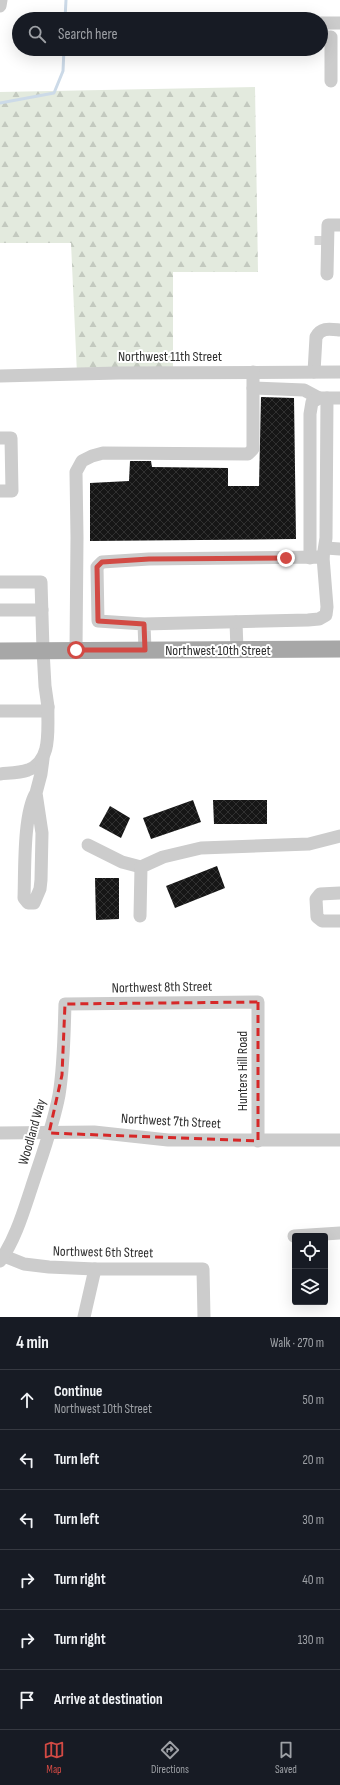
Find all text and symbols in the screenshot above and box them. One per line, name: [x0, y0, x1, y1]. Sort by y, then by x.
search box: [12, 12, 328, 56]
icon: search: [26, 23, 48, 45]
text: Search here: [58, 25, 118, 44]
street label: Northwest 11th Street: [118, 348, 222, 365]
route end: [277, 549, 295, 567]
route start: [67, 641, 85, 659]
street label: Northwest 10th Street: [165, 642, 271, 659]
street label: Northwest 8th Street: [112, 978, 212, 996]
street label: Hunters Hill Road: [234, 1031, 251, 1111]
street label: Woodland Way: [14, 1096, 50, 1167]
street label: Northwest 7th Street: [121, 1110, 221, 1132]
map controls: [292, 1233, 328, 1305]
button: locate: [292, 1233, 328, 1269]
street label: Northwest 6th Street: [53, 1243, 153, 1261]
button: layers: [292, 1269, 328, 1305]
text: 4 min: [16, 1333, 49, 1353]
text: Walk · 270 m: [270, 1335, 324, 1351]
text: Continue: [54, 1382, 103, 1401]
icon: ahead: [16, 1389, 38, 1411]
text: 50 m: [303, 1392, 324, 1408]
text: Northwest 10th Street: [54, 1401, 152, 1417]
icon: left: [16, 1449, 38, 1471]
text: Turn left: [54, 1450, 99, 1469]
text: 20 m: [302, 1452, 324, 1468]
icon: left: [16, 1509, 38, 1531]
text: Turn left: [54, 1510, 99, 1529]
text: 30 m: [302, 1512, 324, 1528]
icon: right: [16, 1569, 38, 1591]
text: Turn right: [54, 1570, 106, 1589]
text: 40 m: [302, 1572, 324, 1588]
icon: right: [16, 1629, 38, 1651]
text: Turn right: [54, 1630, 106, 1649]
text: 130 m: [298, 1632, 324, 1648]
icon: arrive: [16, 1689, 38, 1711]
text: Arrive at destination: [54, 1690, 163, 1709]
tab: Map: [43, 1739, 65, 1776]
tab: Directions: [151, 1739, 189, 1776]
tab: Saved: [275, 1739, 297, 1776]

